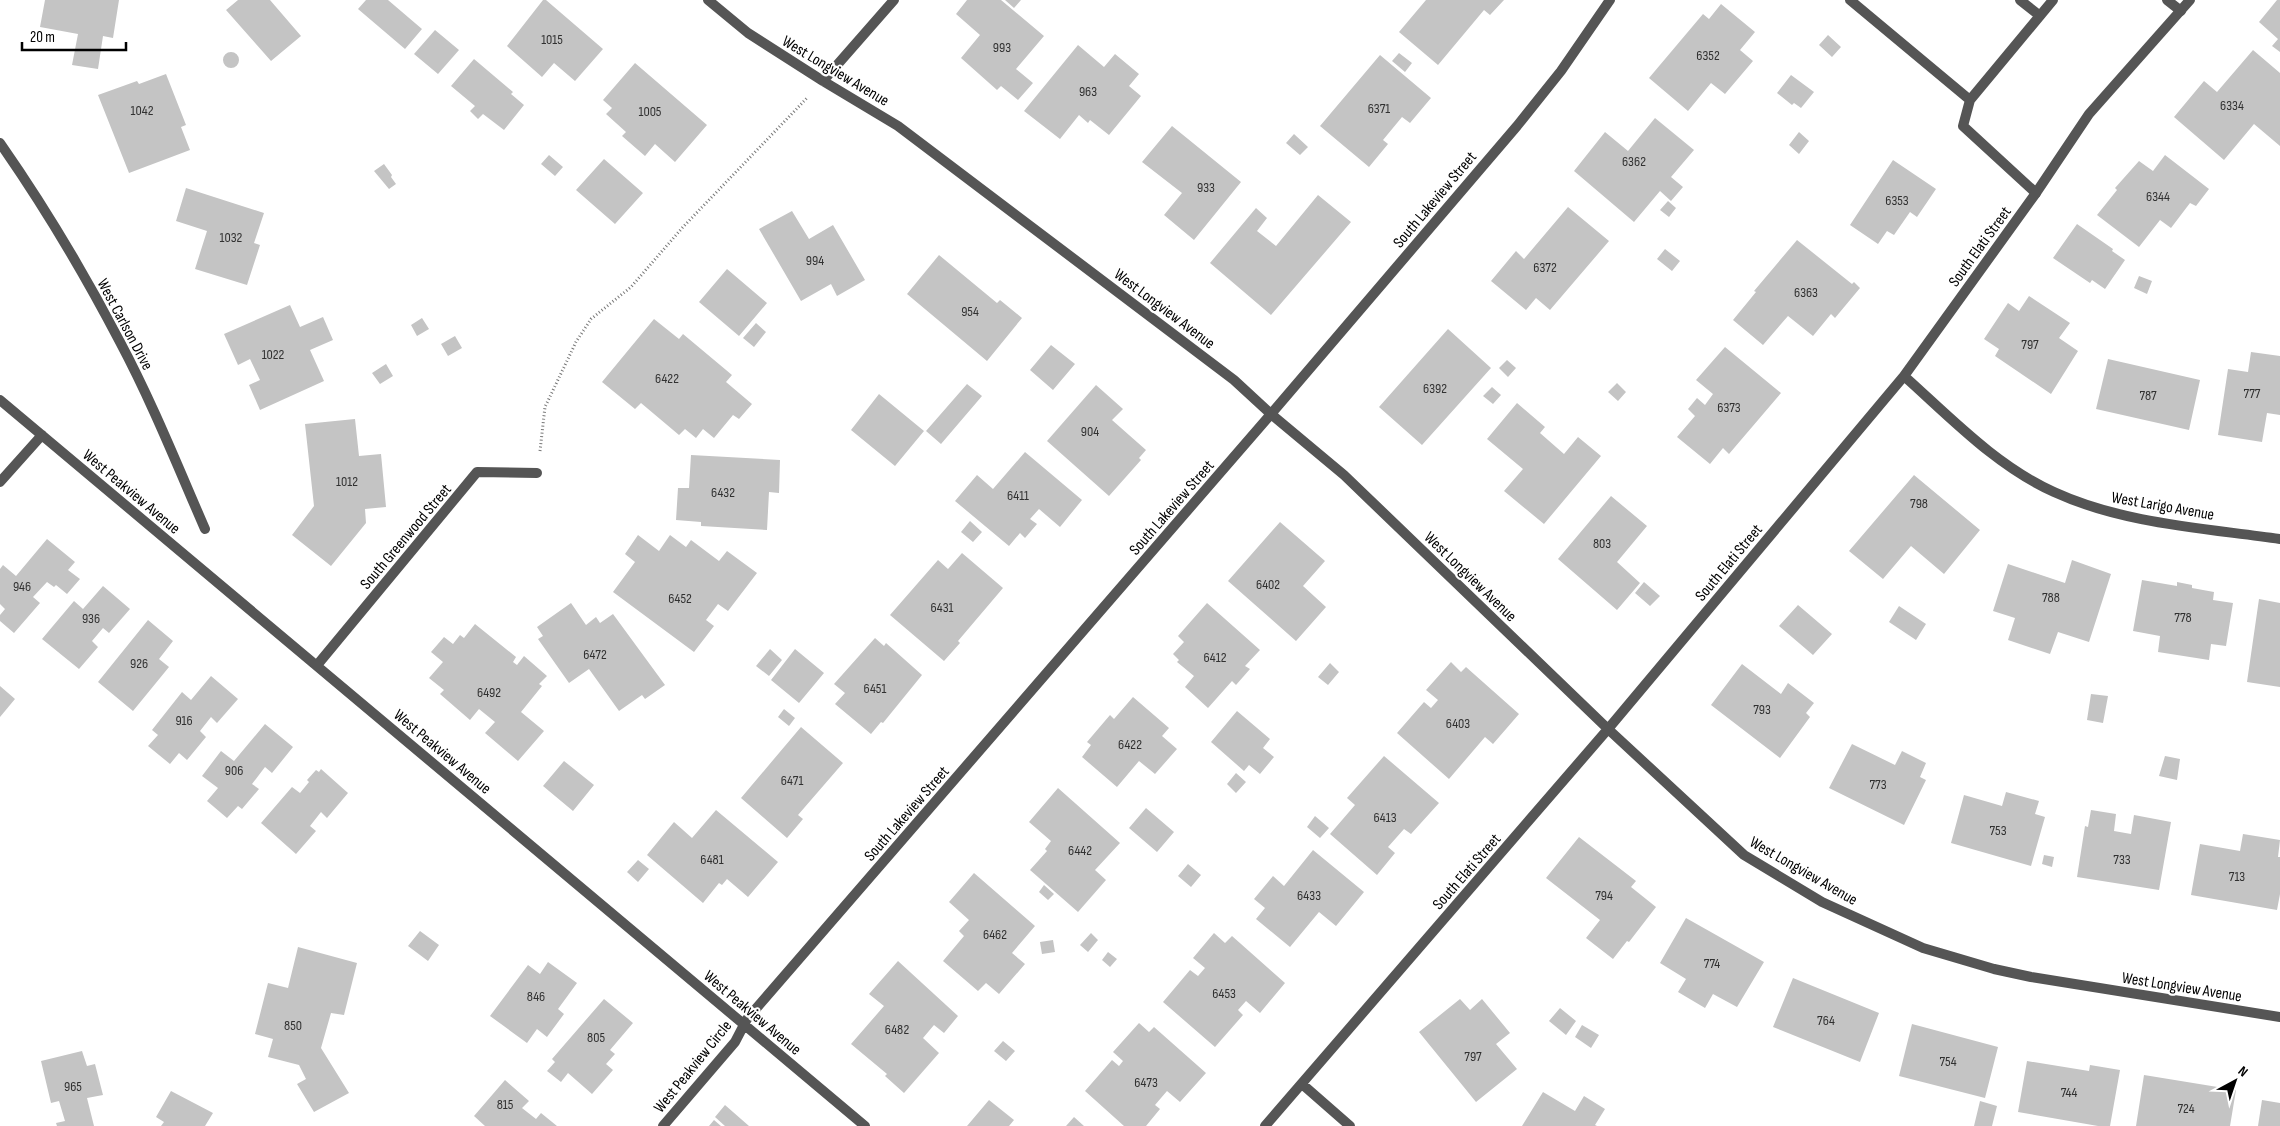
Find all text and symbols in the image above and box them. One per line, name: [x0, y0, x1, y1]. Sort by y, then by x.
scale bar: [22, 20, 126, 52]
text: 20 m: [30, 28, 55, 47]
house number: 1015: [541, 31, 563, 48]
street label: West Longview Avenue: [778, 32, 892, 111]
house number: 993: [993, 39, 1011, 56]
house number: 6352: [1696, 47, 1720, 64]
house number: 963: [1079, 83, 1097, 100]
house number: 6334: [2220, 97, 2244, 114]
house number: 6371: [1368, 100, 1390, 117]
house number: 1042: [131, 102, 154, 119]
house number: 1005: [638, 103, 662, 120]
street label: South Lakeview Street: [1389, 148, 1481, 252]
house number: 6362: [1622, 153, 1646, 170]
house number: 933: [1197, 179, 1215, 196]
house number: 6344: [2146, 188, 2170, 205]
house number: 6353: [1885, 192, 1909, 209]
street label: South Elati Street: [1945, 203, 2016, 291]
house number: 1032: [220, 229, 243, 246]
house number: 994: [806, 252, 824, 269]
house number: 6372: [1533, 259, 1557, 276]
street label: West Longview Avenue: [1110, 265, 1218, 353]
street label: West Carlson Drive: [93, 276, 157, 374]
house number: 6363: [1794, 284, 1818, 301]
house number: 954: [961, 303, 979, 320]
house number: 797: [2021, 336, 2039, 353]
house number: 1022: [262, 346, 285, 363]
house number: 6422: [655, 370, 679, 387]
house number: 6392: [1423, 380, 1447, 397]
house number: 777: [2244, 385, 2261, 402]
house number: 787: [2139, 387, 2157, 404]
house number: 6373: [1717, 399, 1741, 416]
house number: 904: [1081, 423, 1099, 440]
street label: West Peakview Avenue: [78, 446, 184, 538]
street label: South Lakeview Street: [1126, 457, 1219, 559]
house number: 1012: [336, 473, 358, 490]
street label: South Greenwood Street: [357, 480, 456, 594]
house number: 6432: [711, 484, 735, 501]
house number: 6411: [1007, 487, 1029, 504]
street label: West Larigo Avenue: [2110, 488, 2216, 525]
house number: 798: [1910, 495, 1928, 512]
street label: South Elati Street: [1692, 521, 1767, 605]
street label: West Longview Avenue: [1420, 528, 1520, 626]
house number: 803: [1593, 535, 1611, 552]
house number: 6402: [1256, 576, 1280, 593]
house number: 946: [13, 578, 31, 595]
house number: 788: [2042, 589, 2060, 606]
house number: 6452: [668, 590, 692, 607]
house number: 6431: [930, 599, 954, 616]
house number: 778: [2174, 609, 2192, 626]
house number: 936: [82, 610, 100, 627]
house number: 6472: [583, 646, 607, 663]
house number: 6412: [1203, 649, 1227, 666]
house number: 926: [130, 655, 148, 672]
house number: 6451: [864, 680, 886, 697]
house number: 6492: [477, 684, 501, 701]
house number: 793: [1753, 701, 1771, 718]
street label: West Peakview Avenue: [389, 706, 495, 798]
house number: 916: [175, 712, 193, 729]
house number: 6403: [1446, 715, 1470, 732]
house number: 6422: [1118, 736, 1142, 753]
house number: 906: [225, 762, 243, 779]
street label: South Lakeview Street: [861, 763, 954, 865]
house number: 6471: [781, 772, 803, 789]
house number: 773: [1869, 776, 1887, 793]
house number: 6413: [1373, 809, 1397, 826]
house number: 753: [1989, 822, 2007, 839]
street label: South Elati Street: [1429, 830, 1505, 914]
street label: West Longview Avenue: [1746, 833, 1861, 910]
house number: 6442: [1068, 842, 1092, 859]
house number: 6481: [700, 851, 724, 868]
house number: 733: [2113, 851, 2131, 868]
house number: 713: [2229, 868, 2245, 885]
house number: 6433: [1297, 887, 1321, 904]
house number: 794: [1595, 887, 1613, 904]
house number: 6462: [983, 926, 1007, 943]
house number: 774: [1704, 955, 1720, 972]
street label: West Peakview Avenue: [699, 967, 805, 1059]
street label: West Longview Avenue: [2120, 969, 2243, 1006]
house number: 6453: [1212, 985, 1236, 1002]
house number: 846: [527, 988, 545, 1005]
house number: 764: [1817, 1012, 1835, 1029]
house number: 850: [284, 1017, 302, 1034]
street label: West Peakview Circle: [650, 1017, 736, 1117]
house number: 6482: [885, 1021, 909, 1038]
house number: 805: [587, 1029, 605, 1046]
house number: 797: [1464, 1048, 1482, 1065]
house number: 754: [1939, 1053, 1957, 1070]
north arrow: [2210, 1056, 2260, 1106]
text: N: [2235, 1063, 2251, 1080]
house number: 6473: [1134, 1074, 1158, 1091]
house number: 965: [64, 1078, 82, 1095]
house number: 744: [2061, 1084, 2077, 1101]
house number: 815: [497, 1096, 514, 1113]
house number: 724: [2177, 1100, 2195, 1117]

